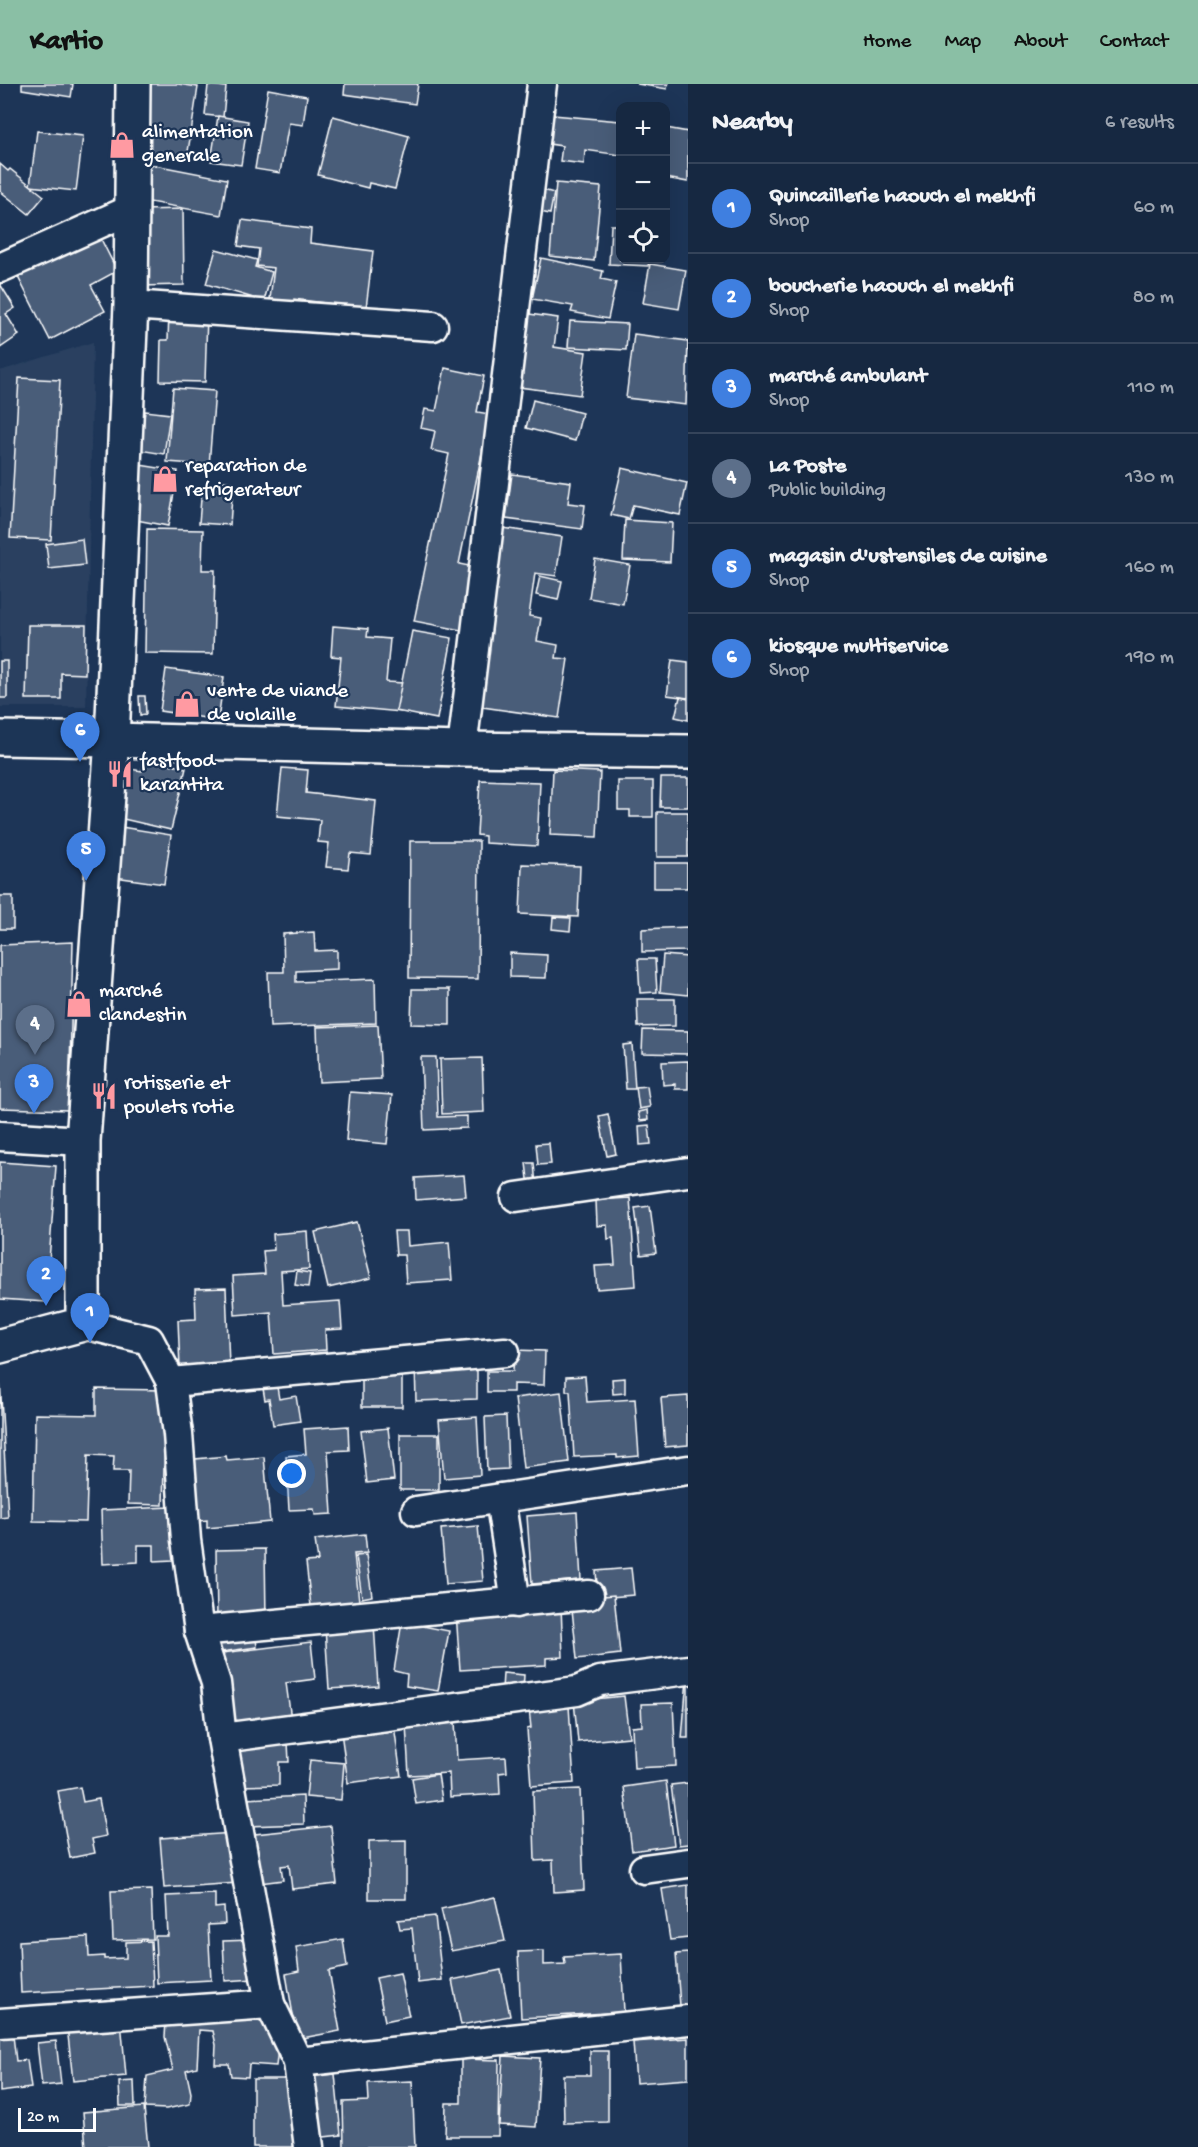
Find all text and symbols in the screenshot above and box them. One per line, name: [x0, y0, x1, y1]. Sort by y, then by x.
text: Kartio: [30, 26, 103, 59]
text: Home: [863, 30, 911, 55]
text: Map: [944, 30, 981, 55]
text: About: [1014, 30, 1067, 55]
text: Contact: [1100, 30, 1168, 55]
map controls: [616, 102, 670, 264]
button: +: [616, 102, 670, 156]
text: Nearby: [712, 108, 793, 139]
text: 6 results: [1105, 112, 1174, 135]
place label: alimentation generale: [142, 121, 253, 170]
shop icon: alimentation generale: [107, 130, 137, 160]
button: −: [616, 156, 670, 210]
text: Quincaillerie haouch el mekhfi: [769, 184, 1036, 210]
text: 1: [727, 197, 736, 220]
text: 60 m: [1134, 197, 1174, 220]
button: locate: [616, 210, 670, 264]
text: Shop: [769, 210, 809, 233]
text: boucherie haouch el mekhfi: [769, 274, 1014, 300]
text: 2: [727, 287, 736, 310]
text: 80 m: [1133, 287, 1174, 310]
text: Shop: [769, 300, 809, 323]
text: marché ambulant: [769, 364, 927, 390]
text: 3: [726, 377, 737, 400]
text: 110 m: [1128, 377, 1174, 400]
text: Shop: [769, 390, 809, 413]
text: La Poste: [769, 454, 846, 480]
place label: reparation de refrigerateur: [185, 455, 308, 504]
shop icon: reparation de refrigerateur: [150, 464, 180, 494]
text: 4: [727, 467, 736, 490]
text: 130 m: [1125, 467, 1174, 490]
text: Public building: [769, 480, 886, 503]
text: magasin d'ustensiles de cuisine: [769, 544, 1047, 570]
text: 5: [726, 557, 737, 580]
text: 160 m: [1125, 557, 1174, 580]
text: Shop: [769, 570, 809, 593]
text: kiosque multiservice: [769, 634, 948, 660]
text: 6: [726, 647, 737, 670]
text: 190 m: [1126, 647, 1174, 670]
text: Shop: [769, 660, 809, 683]
place label: vente de viande de volaille: [207, 680, 349, 729]
shop icon: vente de viande de volaille: [172, 689, 202, 719]
pin: 6: [60, 712, 100, 762]
place label: fastfood karantita: [139, 750, 225, 799]
restaurant icon: fastfood karantita: [105, 759, 135, 789]
pin: 5: [66, 832, 106, 881]
place label: marché clandestin: [99, 980, 186, 1029]
shop icon: marché clandestin: [64, 989, 94, 1019]
pin: 4: [15, 1006, 54, 1055]
pin: 3: [15, 1064, 54, 1114]
place label: rotisserie et poulets rotie: [123, 1072, 235, 1121]
restaurant icon: rotisserie et poulets rotie: [89, 1081, 119, 1111]
pin: 2: [26, 1256, 66, 1306]
pin: 1: [70, 1294, 110, 1343]
your location: [277, 1459, 306, 1488]
scale bar: [18, 2105, 96, 2132]
text: 20 m: [27, 2109, 59, 2128]

